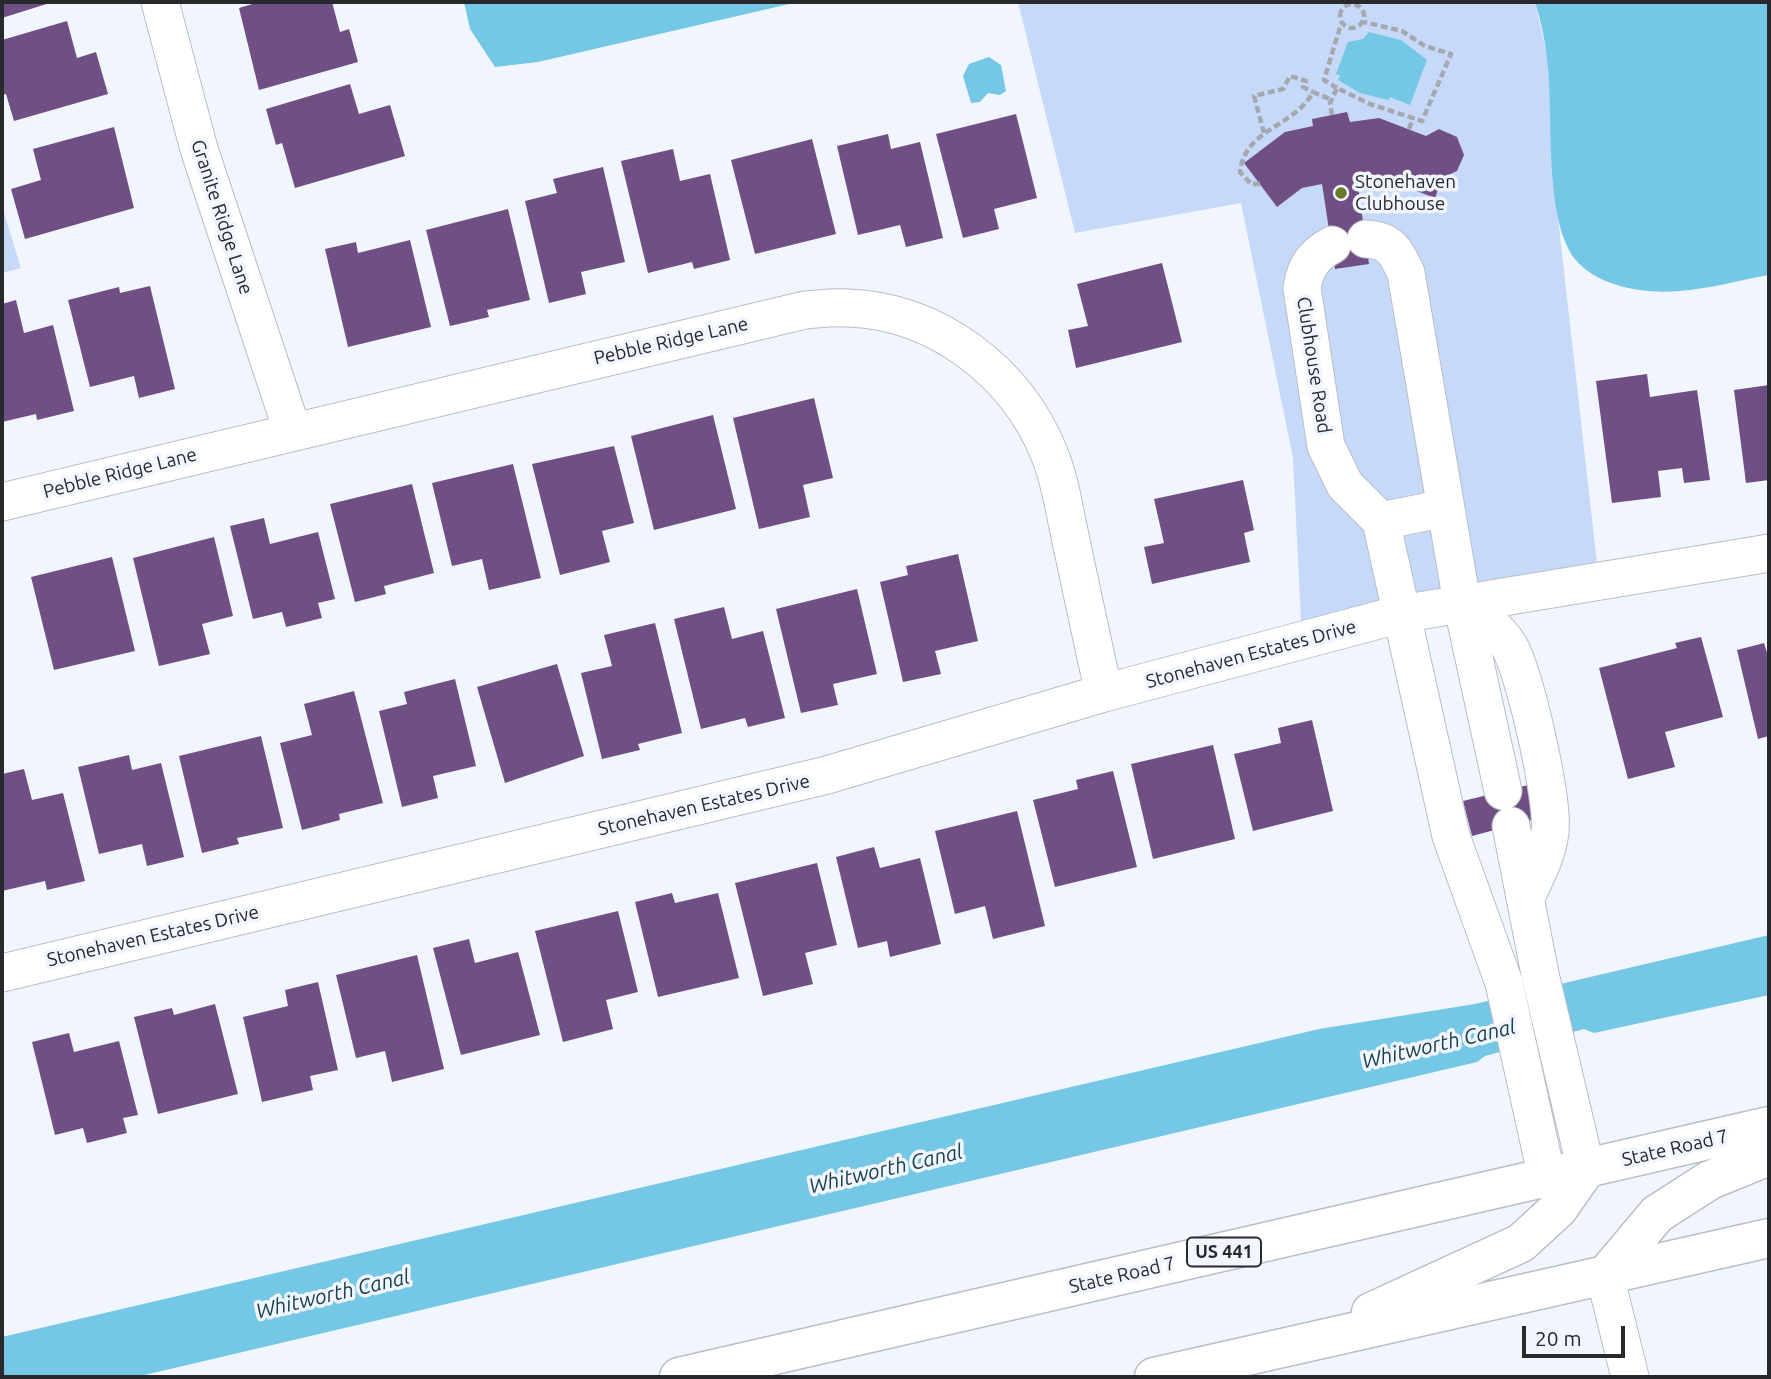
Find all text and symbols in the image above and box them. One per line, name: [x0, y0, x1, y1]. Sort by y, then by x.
street label: Granite Ridge Lane: [186, 137, 258, 297]
place label: Stonehaven Clubhouse: [1355, 171, 1456, 215]
marker: Stonehaven Clubhouse: [1333, 185, 1349, 201]
street label: Clubhouse Road: [1292, 295, 1336, 435]
street label: Pebble Ridge Lane: [592, 312, 750, 370]
street label: Pebble Ridge Lane: [41, 443, 199, 503]
street label: Stonehaven Estates Drive: [1143, 615, 1359, 693]
street label: Stonehaven Estates Drive: [596, 769, 812, 841]
street label: Stonehaven Estates Drive: [45, 900, 261, 972]
water label: Whitworth Canal: [1360, 1014, 1518, 1074]
street label: State Road 7: [1620, 1125, 1730, 1171]
water label: Whitworth Canal: [807, 1139, 965, 1199]
road number: US 441: [1187, 1238, 1261, 1266]
street label: State Road 7: [1067, 1252, 1177, 1298]
water label: Whitworth Canal: [254, 1264, 412, 1324]
scale bar: [1526, 1312, 1629, 1356]
text: 20 m: [1535, 1326, 1582, 1350]

